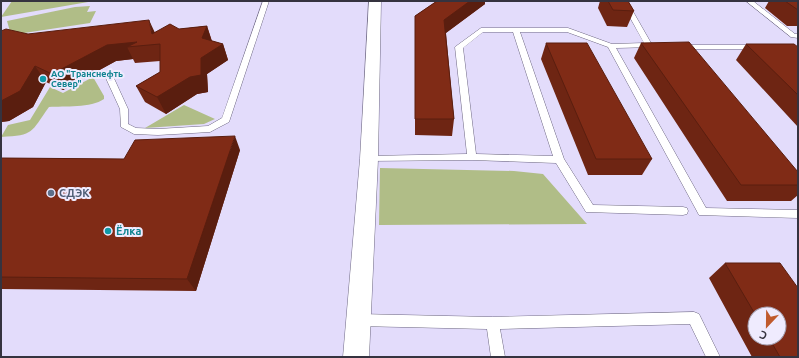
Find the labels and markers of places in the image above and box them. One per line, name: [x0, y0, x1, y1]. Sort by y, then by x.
place label: АО "Транснефть Север": [51, 69, 123, 89]
marker: АО "Транснефть Север": [38, 74, 48, 84]
place label: СДЭК: [59, 187, 90, 199]
marker: СДЭК: [46, 188, 56, 198]
place label: Ёлка: [116, 225, 141, 237]
marker: Ёлка: [103, 226, 113, 236]

